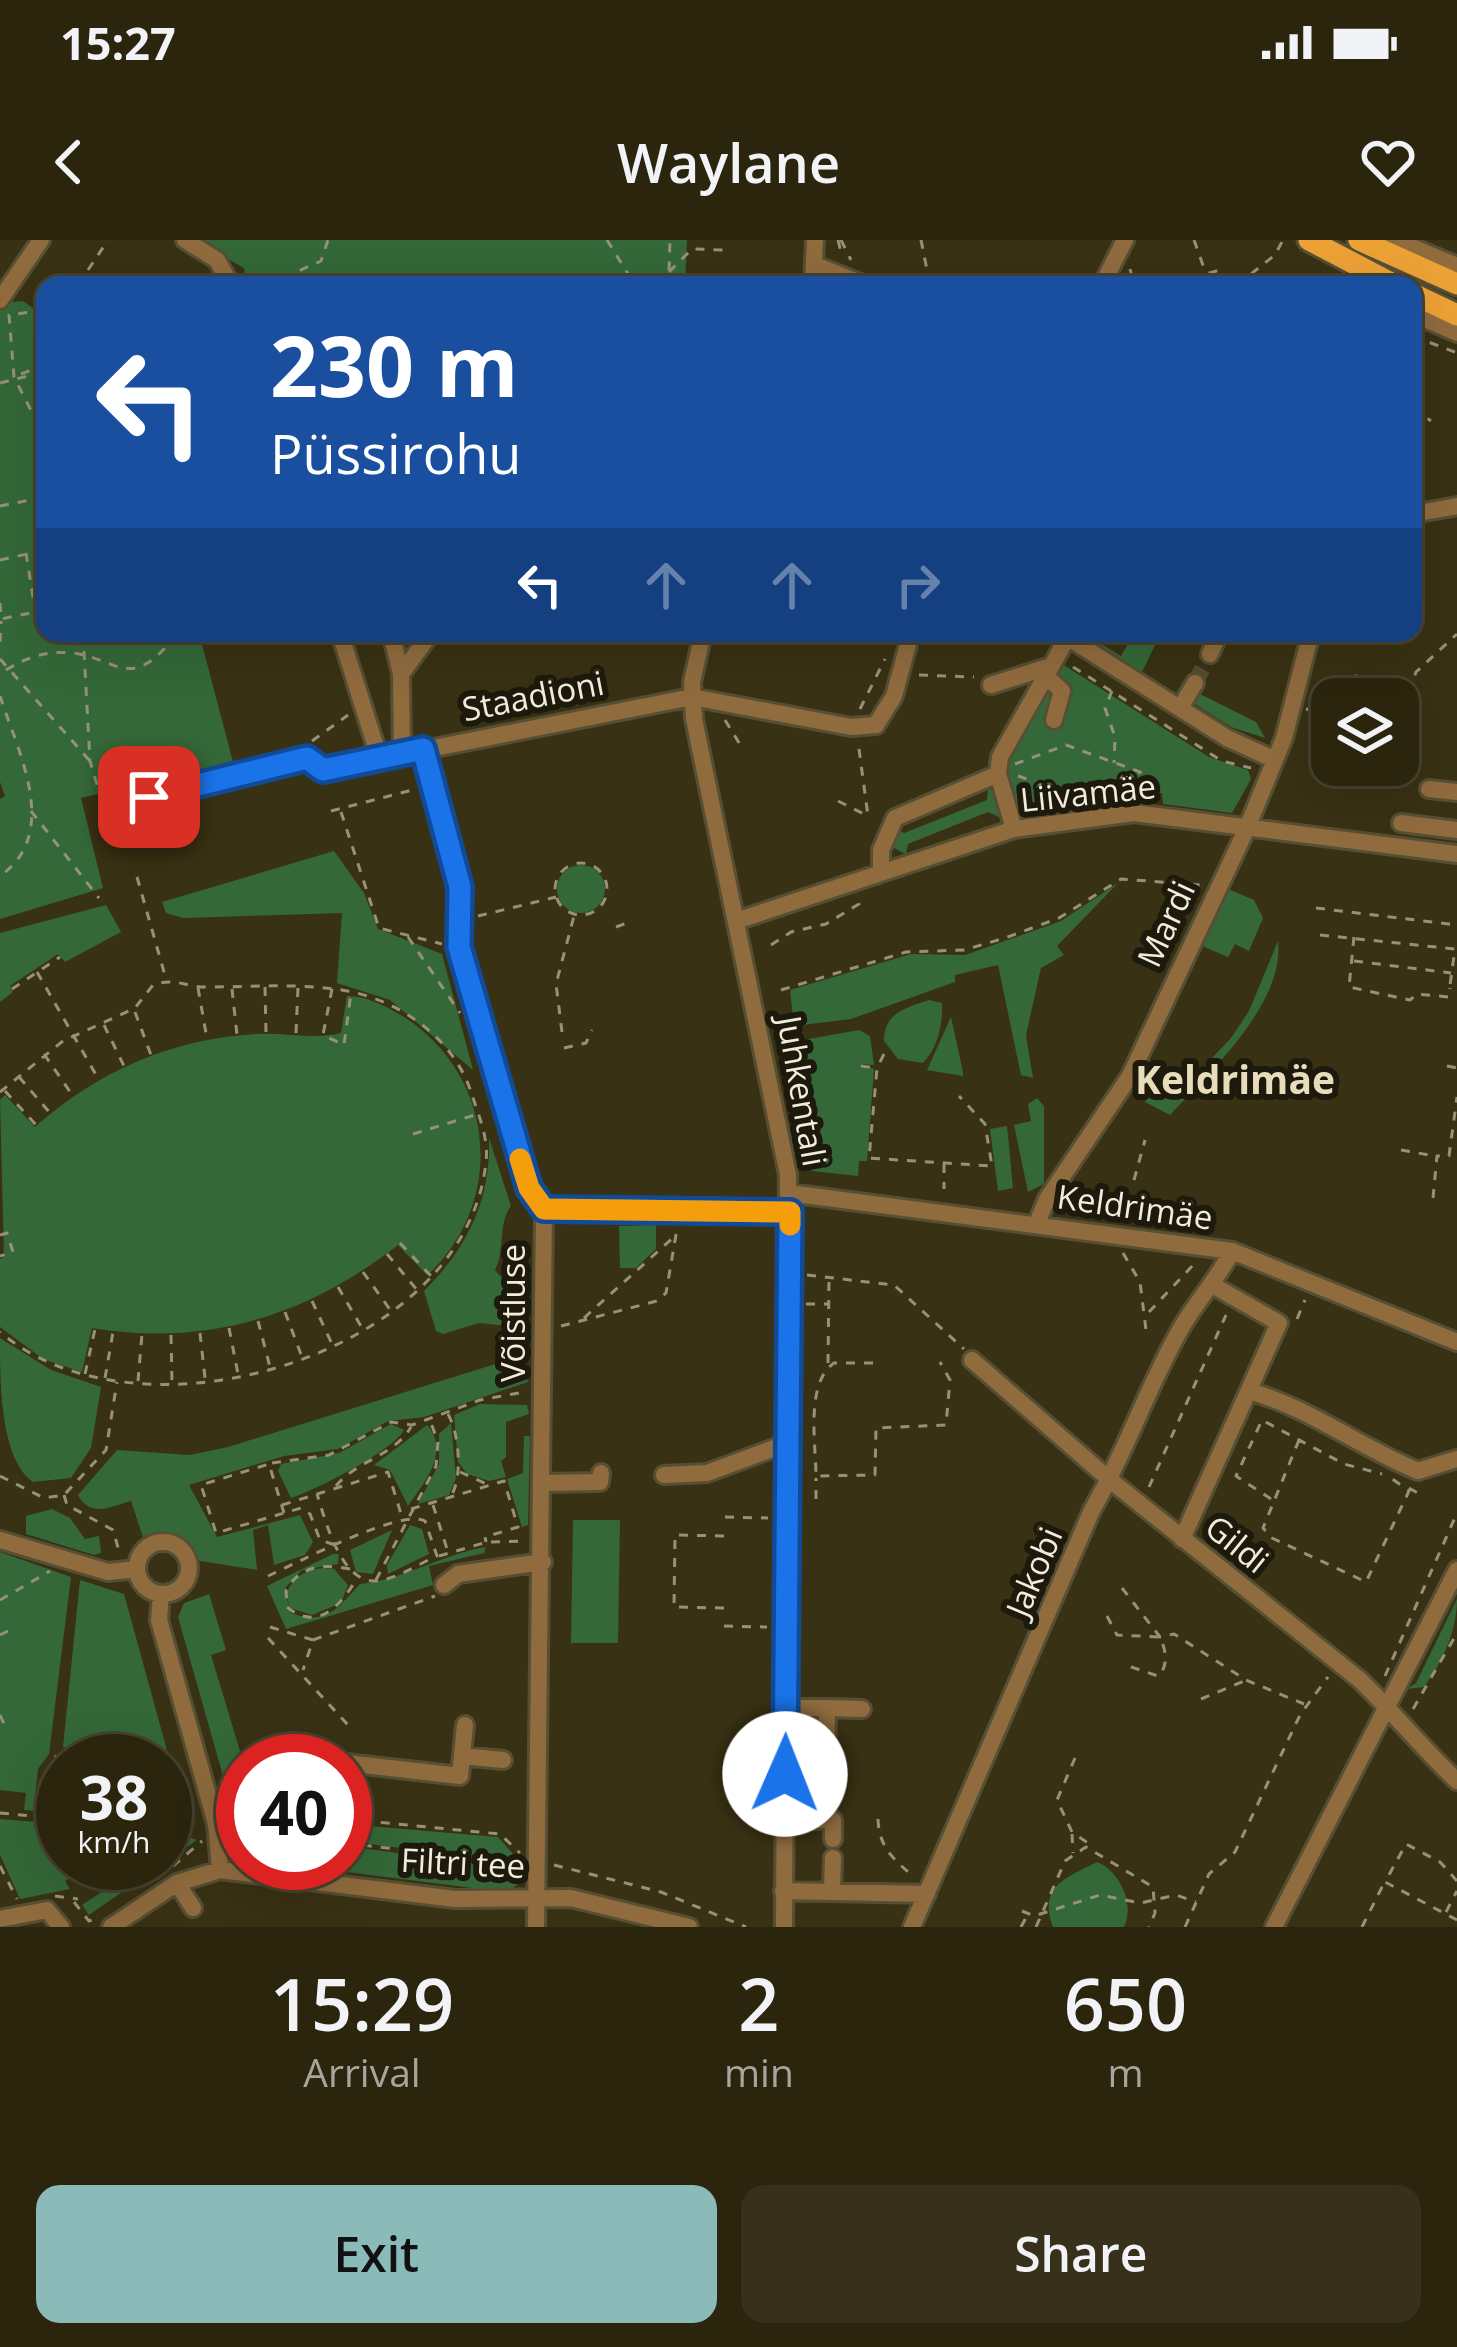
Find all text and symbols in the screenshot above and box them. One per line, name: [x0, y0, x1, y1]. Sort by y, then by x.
text: 15:27: [60, 12, 176, 73]
text: Waylane: [617, 125, 840, 199]
icon: back: [36, 129, 102, 195]
icon: heart: [1355, 129, 1421, 195]
text: 230 m: [270, 307, 518, 422]
icon: left: [72, 324, 228, 480]
text: Püssirohu: [270, 416, 522, 490]
icon: left: [507, 552, 573, 618]
icon: ahead: [633, 552, 699, 618]
icon: ahead: [759, 552, 825, 618]
icon: right: [885, 552, 951, 618]
street label: Staadioni: [458, 660, 608, 731]
map controls: [1311, 678, 1419, 786]
button: layers: [1311, 678, 1419, 786]
pin: [98, 746, 200, 848]
street label: Liivamäe: [1018, 763, 1158, 822]
icon: arrive: [116, 764, 182, 830]
street label: Mardi: [1126, 873, 1205, 974]
street label: Juhkentali: [767, 1009, 838, 1170]
district label: Keldrimäe: [1135, 1052, 1335, 1105]
street label: Keldrimäe: [1054, 1173, 1216, 1240]
street label: Võistluse: [490, 1244, 535, 1382]
street label: Gildi: [1196, 1504, 1278, 1583]
street label: Jakobi: [994, 1520, 1072, 1626]
position arrow: [722, 1711, 848, 1837]
speed limit sign: 40: [216, 1734, 372, 1890]
text: 38: [80, 1756, 148, 1838]
text: km/h: [78, 1821, 150, 1862]
street label: Filtri tee: [400, 1837, 526, 1888]
text: 15:29: [270, 1954, 454, 2052]
text: 2: [738, 1954, 780, 2052]
text: 650: [1064, 1954, 1187, 2052]
text: Arrival: [303, 2045, 421, 2098]
text: min: [724, 2045, 794, 2098]
text: m: [1107, 2045, 1143, 2098]
button: Exit: [36, 2185, 717, 2323]
button: Share: [741, 2185, 1421, 2323]

